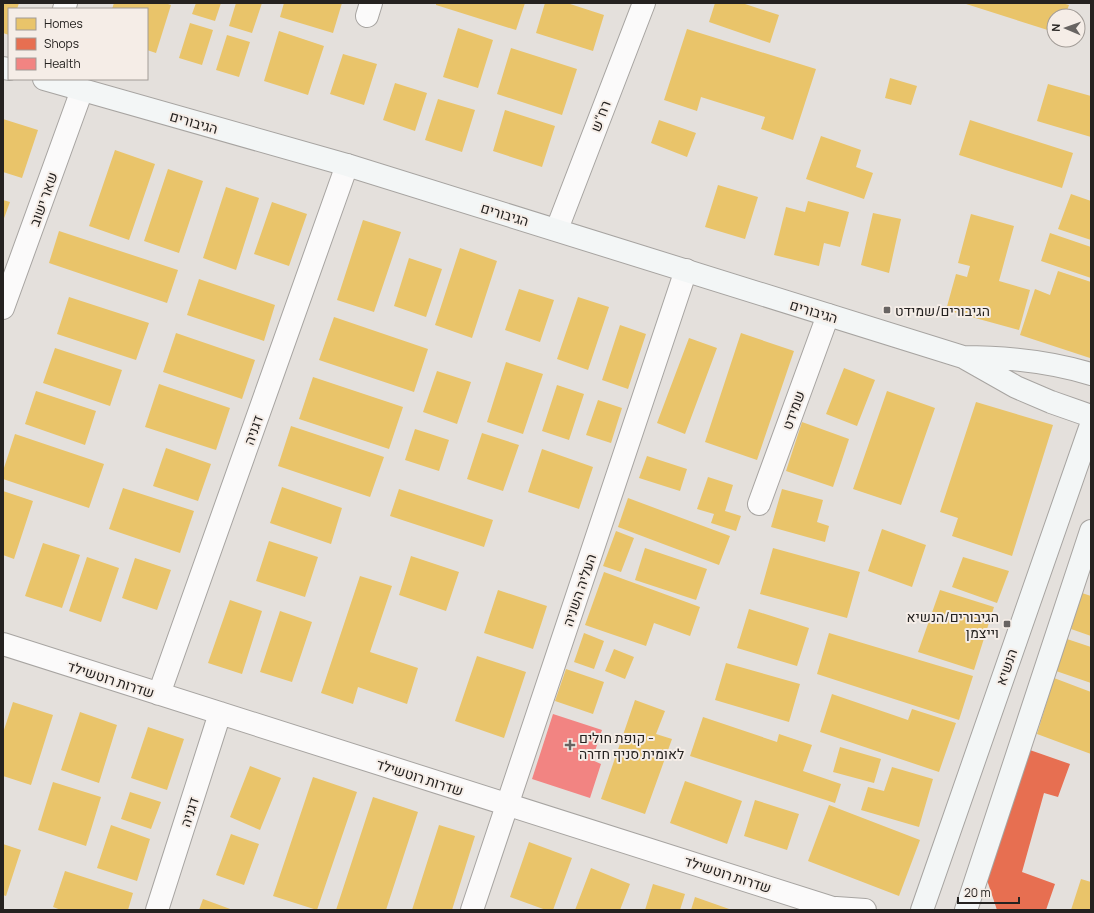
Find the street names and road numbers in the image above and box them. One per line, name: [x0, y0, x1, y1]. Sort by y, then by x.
street label: רח"ש: [585, 98, 615, 134]
street label: הגיבורים: [168, 106, 220, 138]
street label: שאר ישוב: [24, 169, 62, 229]
street label: הגיבורים: [479, 198, 531, 230]
street label: הגיבורים: [788, 295, 840, 327]
street label: שמידט: [777, 388, 809, 432]
street label: דגניה: [239, 413, 267, 447]
street label: העליה השניה: [558, 551, 600, 629]
street label: הנשיא: [991, 646, 1021, 688]
street label: שדרות רוטשילד: [65, 656, 157, 702]
street label: שדרות רוטשילד: [374, 754, 466, 800]
street label: דגניה: [175, 795, 203, 829]
street label: שדרות רוטשילד: [682, 851, 774, 897]

